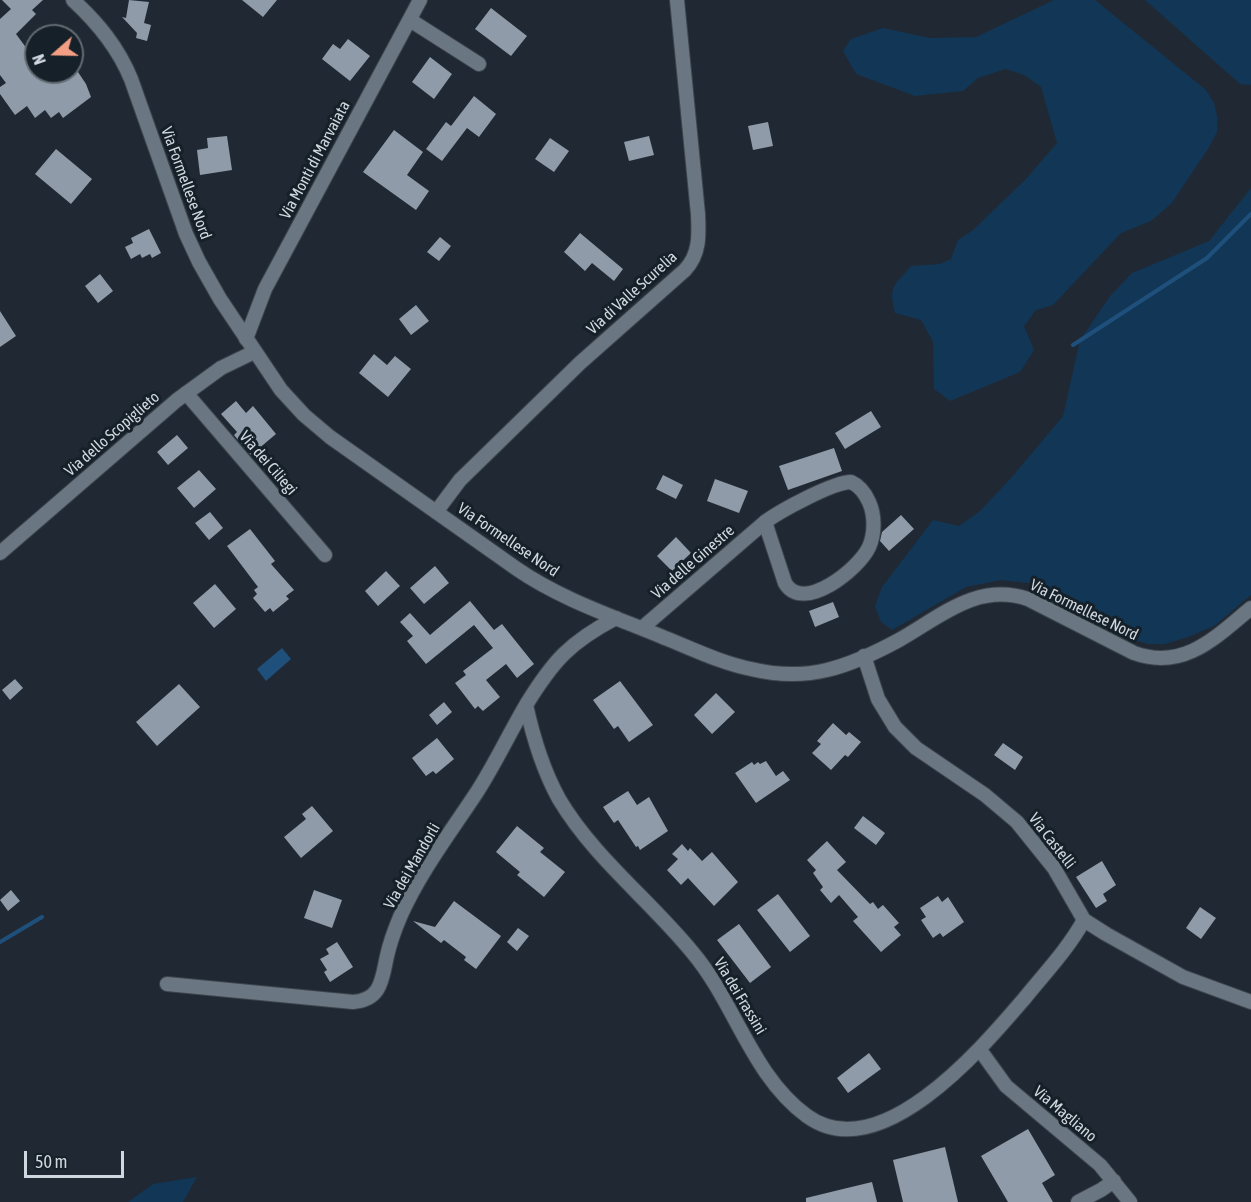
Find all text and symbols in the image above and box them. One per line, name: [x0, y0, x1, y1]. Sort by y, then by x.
north arrow: [24, 24, 84, 84]
text: N: [29, 52, 49, 67]
street label: Via Monti di Marvaiata: [276, 98, 354, 222]
street label: Via Formellese Nord: [157, 124, 215, 242]
street label: Via di Valle Scurelia: [583, 247, 681, 339]
street label: Via dello Scopiglieto: [61, 388, 163, 480]
street label: Via dei Ciliegi: [235, 427, 301, 499]
street label: Via Formellese Nord: [454, 499, 562, 581]
street label: Via delle Ginestre: [648, 521, 738, 603]
street label: Via Formellese Nord: [1027, 575, 1141, 645]
street label: Via Castelli: [1024, 809, 1080, 873]
street label: Via dei Mandorli: [380, 820, 444, 912]
street label: Via dei Frassini: [710, 954, 770, 1038]
street label: Via Magliano: [1029, 1082, 1101, 1146]
scale bar: [27, 1139, 128, 1177]
text: 50 m: [35, 1151, 67, 1172]

